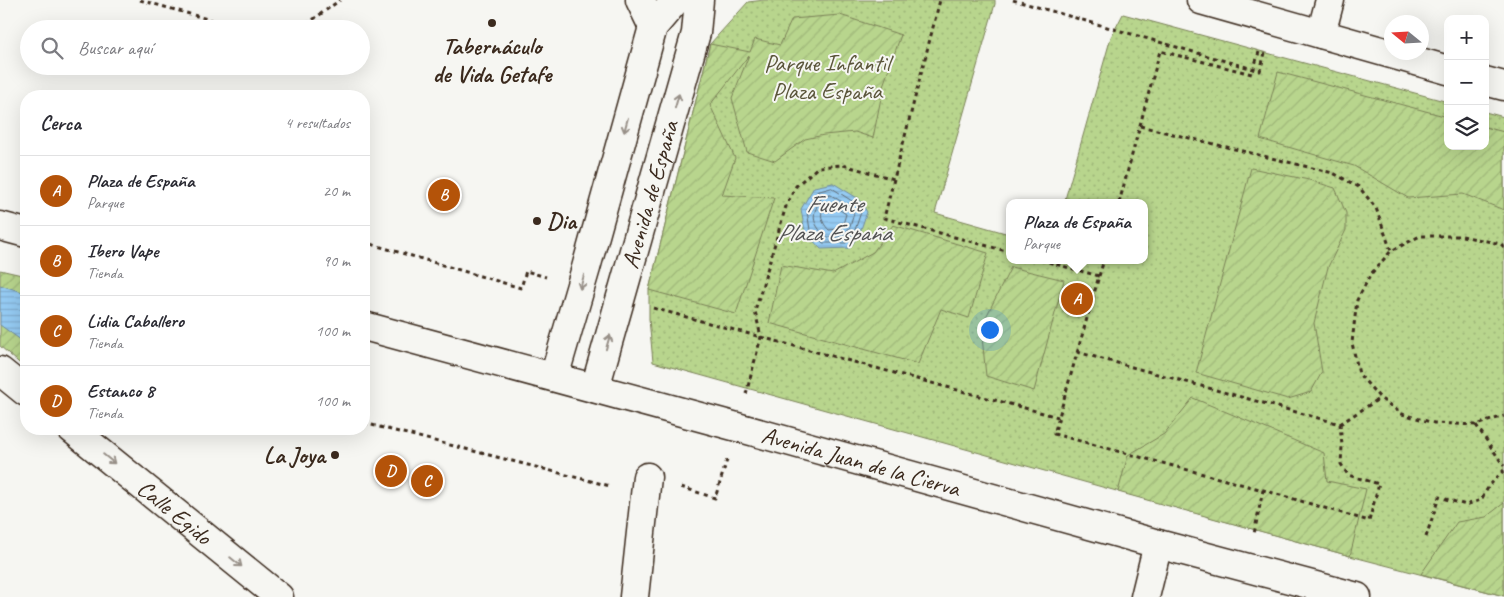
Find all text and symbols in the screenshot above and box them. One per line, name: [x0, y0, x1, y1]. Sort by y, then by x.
north arrow: [1384, 15, 1429, 60]
map controls: [1444, 15, 1489, 150]
button: +: [1444, 15, 1489, 60]
marker: Tabernáculo de Vida Getafe: [486, 17, 498, 29]
search box: [20, 20, 370, 75]
place label: Tabernáculo de Vida Getafe: [433, 31, 553, 89]
icon: search: [38, 34, 66, 62]
text: Buscar aquí: [78, 36, 152, 60]
park label: Parque Infantil Plaza España: [764, 48, 894, 106]
button: −: [1444, 60, 1489, 105]
one-way arrow: [672, 94, 682, 110]
button: layers: [1444, 105, 1489, 150]
text: Cerca: [40, 110, 81, 136]
text: 4 resultados: [285, 113, 350, 133]
street label: Avenida de España: [615, 116, 686, 272]
one-way arrow: [620, 116, 630, 132]
text: Plaza de España: [87, 169, 194, 193]
pin: B: [428, 176, 460, 214]
text: A: [52, 181, 60, 201]
text: 20 m: [323, 181, 350, 201]
water label: Fuente Plaza España: [777, 188, 893, 249]
text: Parque: [87, 193, 124, 213]
popup: [1006, 199, 1148, 264]
place label: Dia: [547, 206, 578, 236]
text: Plaza de España: [1023, 210, 1131, 234]
marker: Dia: [531, 215, 543, 227]
text: Parque: [1023, 234, 1060, 254]
text: Ibero Vape: [87, 239, 158, 263]
text: B: [52, 251, 60, 271]
text: 90 m: [323, 251, 350, 271]
text: Tienda: [87, 263, 123, 283]
one-way arrow: [577, 273, 587, 289]
pin: A: [1061, 280, 1093, 318]
text: Lidia Caballero: [87, 309, 184, 333]
your location: [977, 317, 1003, 343]
text: C: [52, 321, 60, 341]
text: 100 m: [316, 321, 350, 341]
text: Tienda: [87, 333, 123, 353]
one-way arrow: [604, 334, 613, 350]
text: Estanco 8: [87, 379, 154, 403]
text: D: [51, 391, 61, 411]
text: 100 m: [316, 391, 350, 411]
text: Tienda: [87, 403, 123, 423]
street label: Avenida Juan de la Cierva: [758, 420, 965, 504]
place label: La Joya: [264, 440, 327, 470]
marker: La Joya: [329, 449, 341, 461]
pin: D: [375, 452, 407, 490]
one-way arrow: [103, 454, 116, 465]
pin: C: [411, 462, 443, 500]
street label: Calle Egido: [131, 473, 219, 552]
one-way arrow: [229, 556, 242, 567]

